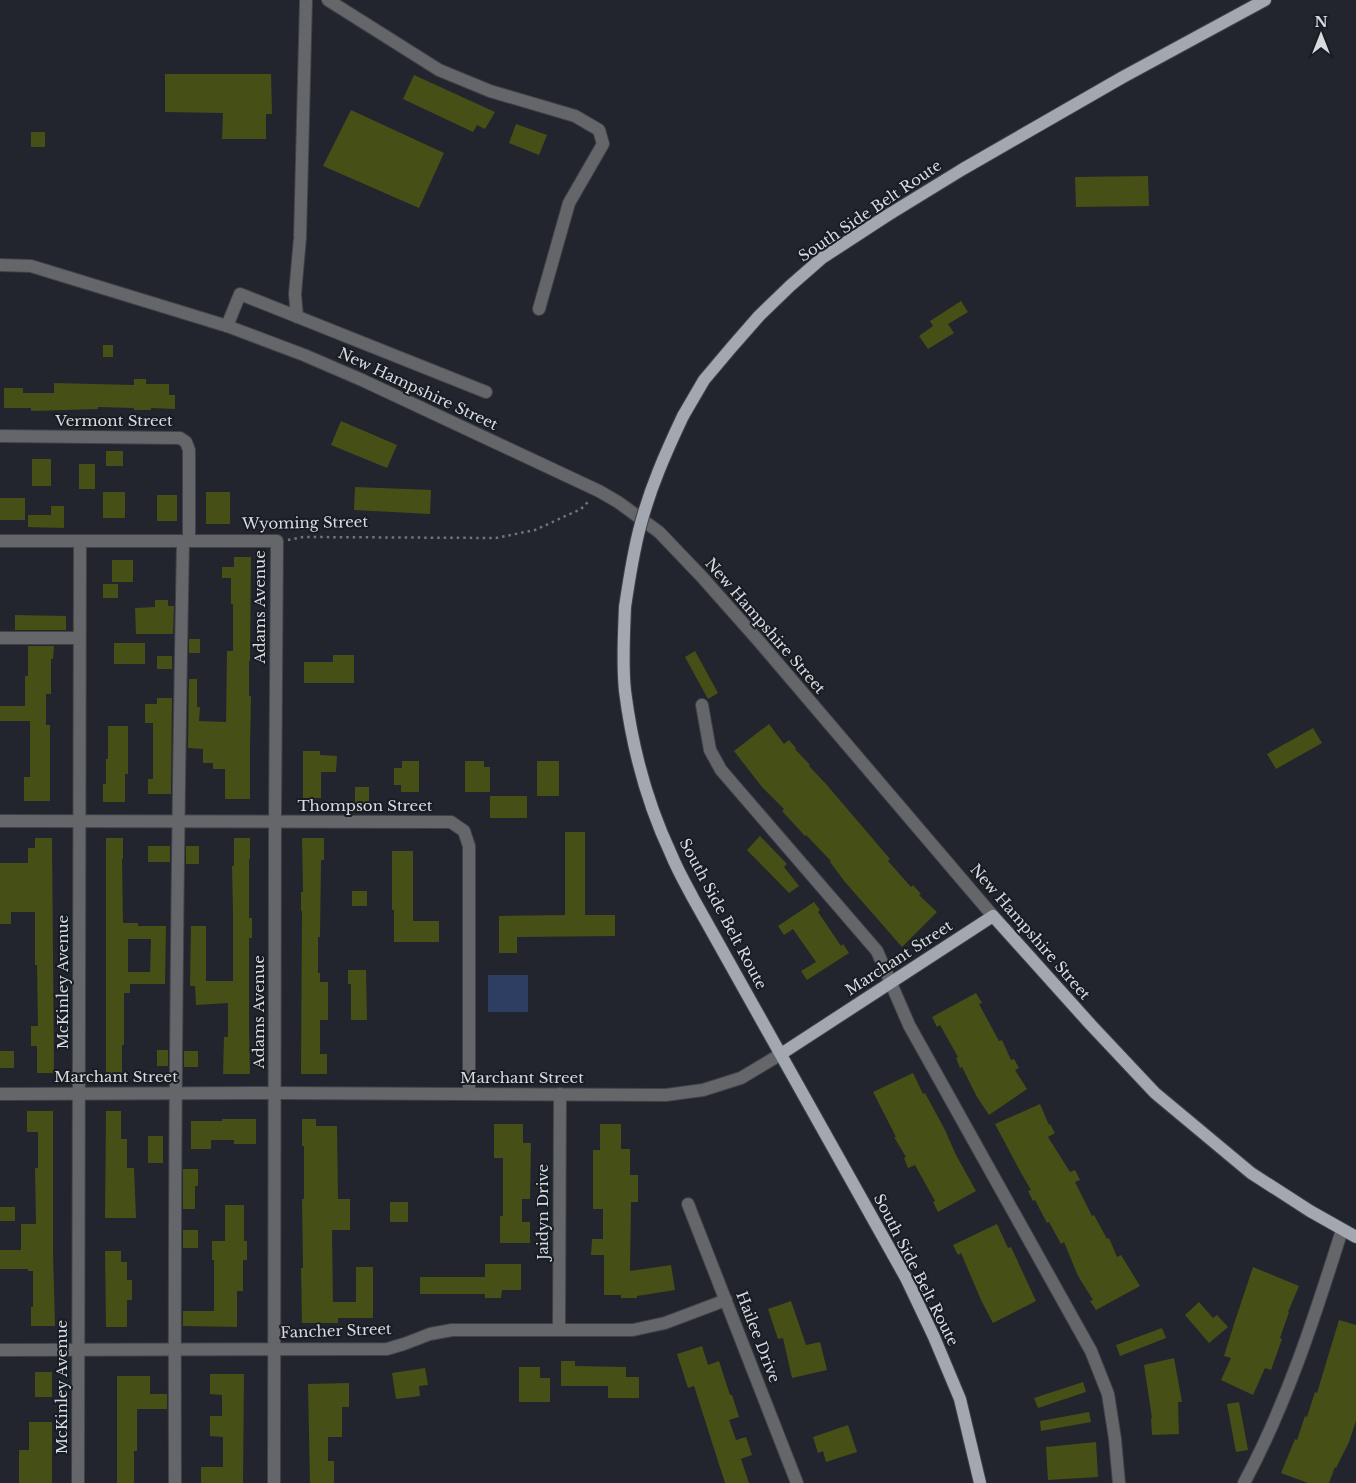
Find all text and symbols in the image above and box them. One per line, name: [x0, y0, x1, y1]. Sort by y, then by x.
north arrow: [1296, 10, 1346, 60]
text: N: [1314, 13, 1328, 31]
street label: South Side Belt Route: [795, 156, 945, 266]
street label: New Hampshire Street: [335, 343, 501, 434]
street label: Vermont Street: [54, 411, 173, 430]
street label: Wyoming Street: [241, 512, 368, 533]
street label: Adams Avenue: [250, 550, 269, 665]
street label: New Hampshire Street: [701, 554, 830, 698]
street label: Thompson Street: [298, 796, 433, 815]
street label: South Side Belt Route: [676, 835, 771, 993]
street label: New Hampshire Street: [966, 860, 1095, 1004]
street label: McKinley Avenue: [53, 915, 72, 1049]
street label: Marchant Street: [842, 916, 956, 999]
street label: Adams Avenue: [249, 955, 268, 1070]
street label: Marchant Street: [54, 1067, 178, 1086]
street label: Marchant Street: [460, 1068, 584, 1087]
street label: Jaidyn Drive: [533, 1164, 552, 1262]
street label: South Side Belt Route: [870, 1190, 963, 1349]
street label: Hailee Drive: [732, 1288, 785, 1385]
street label: Fancher Street: [280, 1319, 392, 1342]
street label: McKinley Avenue: [52, 1320, 71, 1454]

